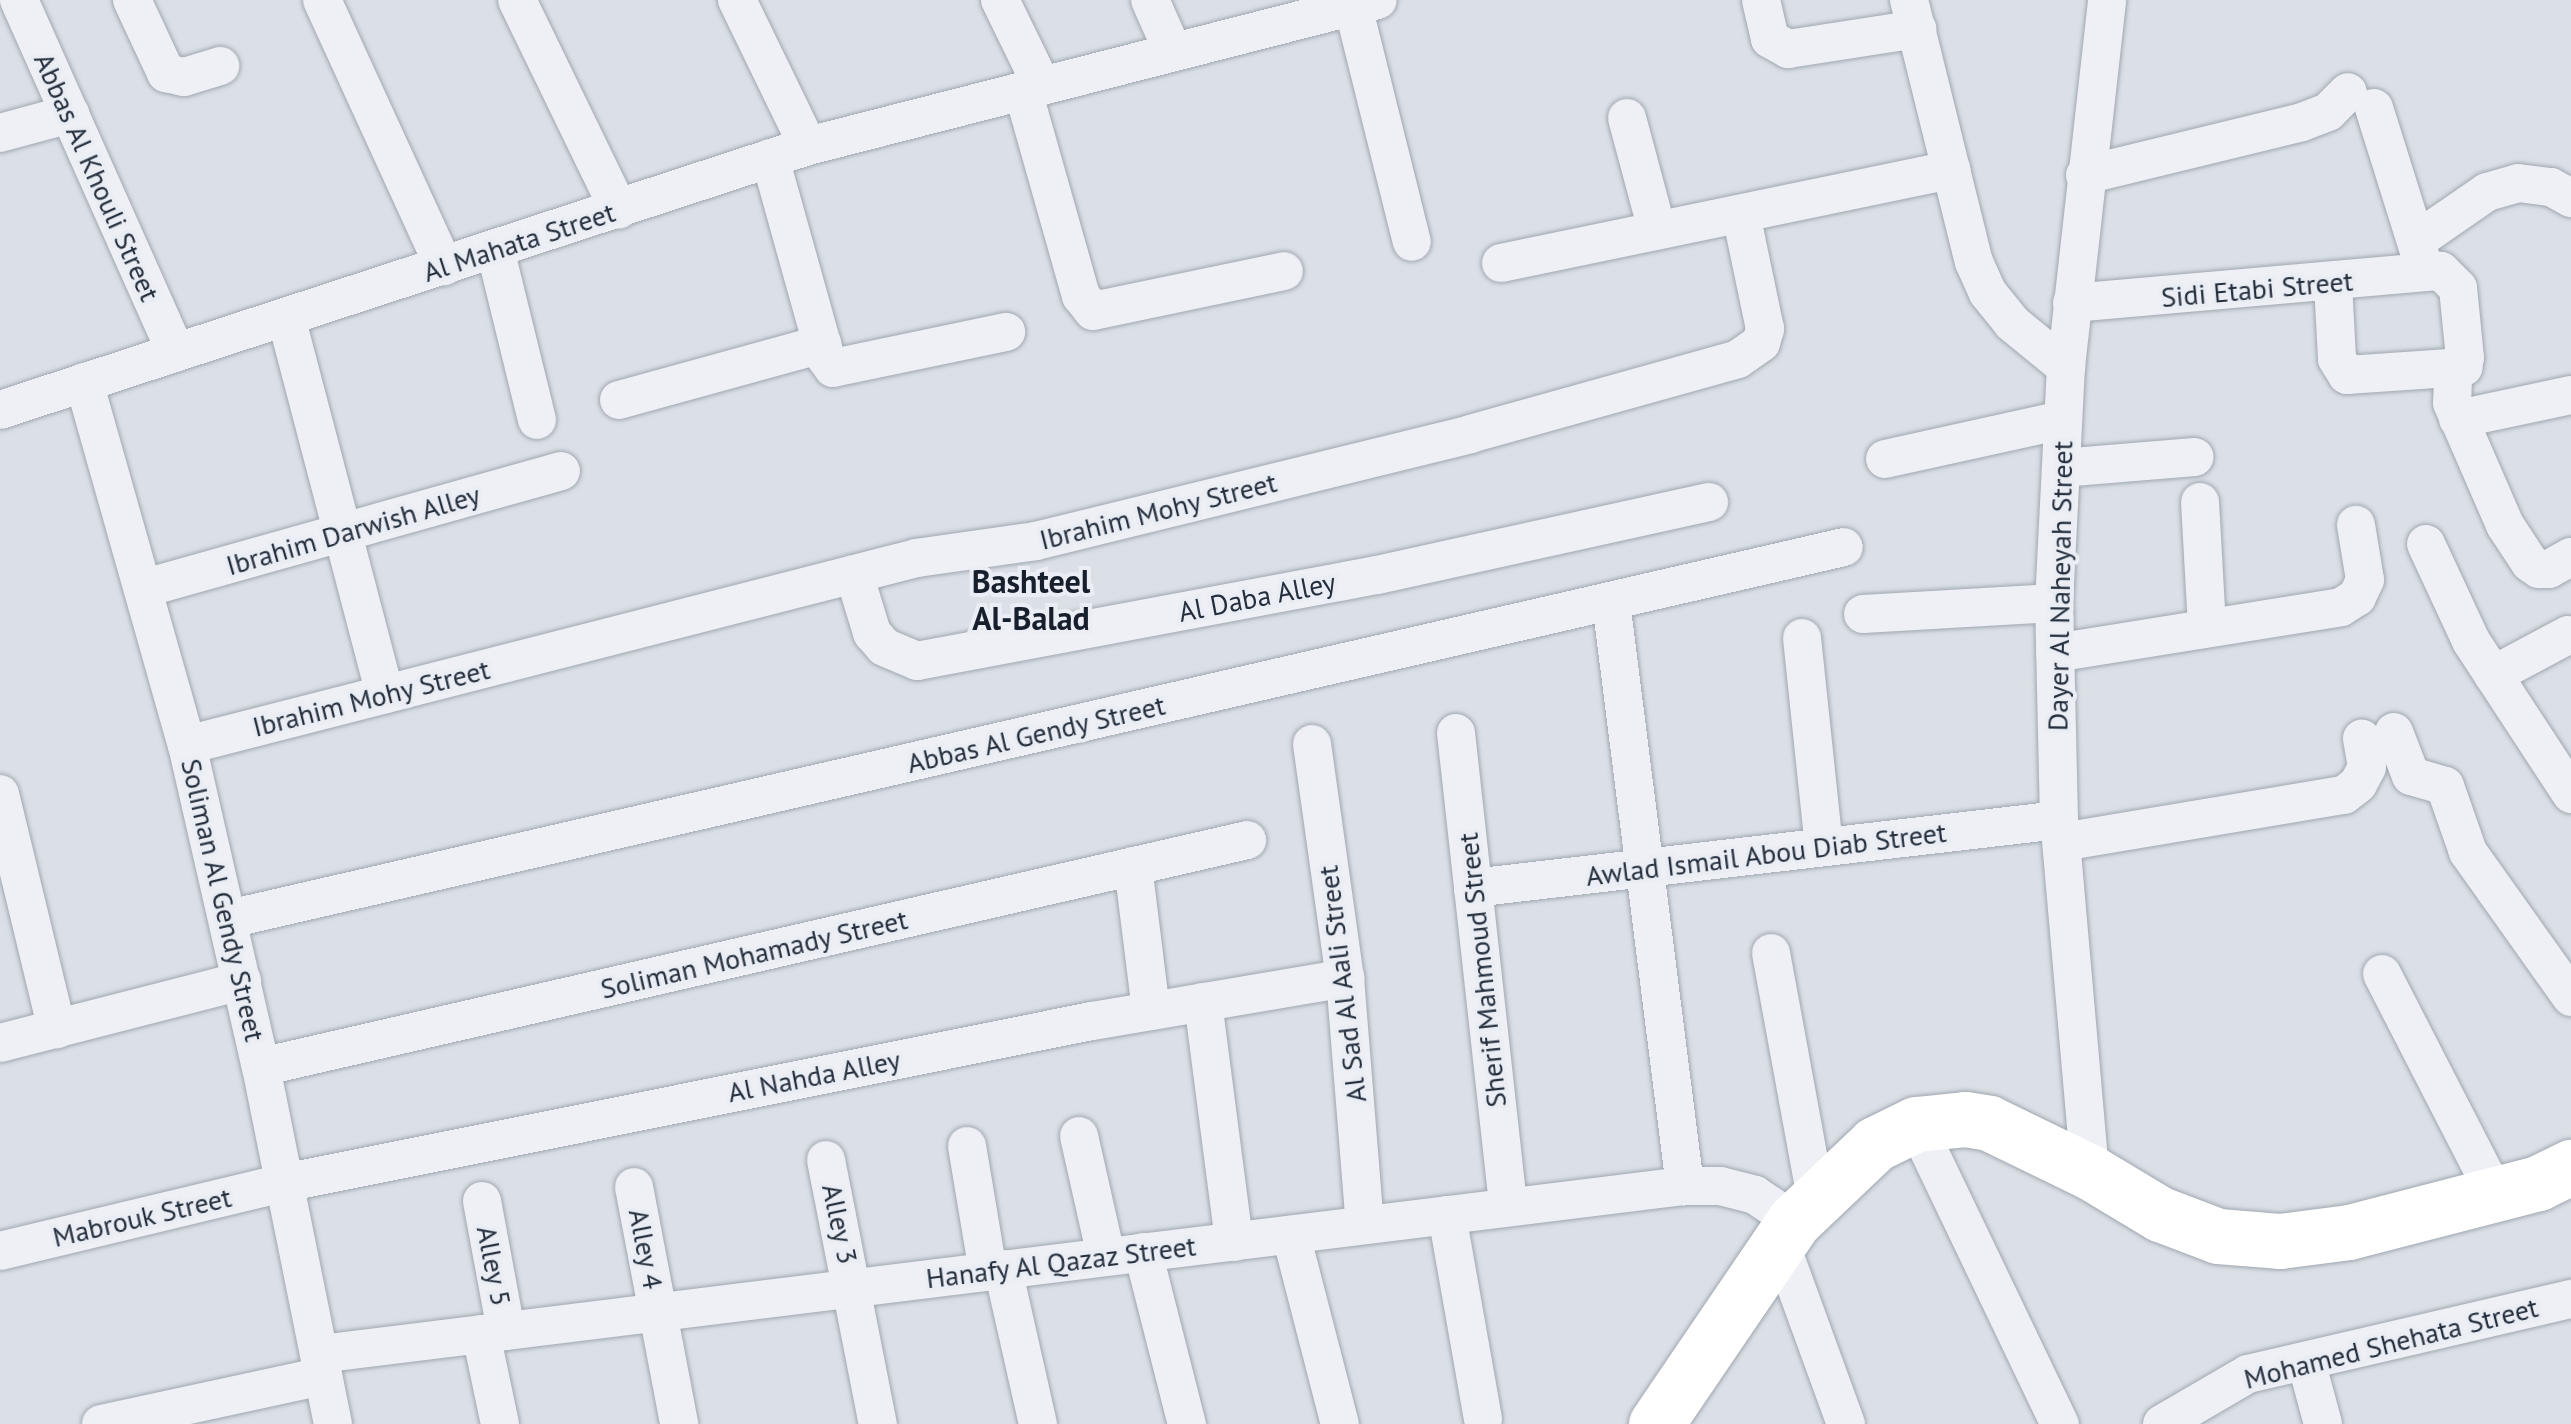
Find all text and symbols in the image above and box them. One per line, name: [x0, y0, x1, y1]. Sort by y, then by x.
street label: Abbas Al Khouli Street: [27, 47, 167, 307]
street label: Al Mahata Street: [419, 195, 619, 289]
street label: Sidi Etabi Street: [2160, 264, 2354, 314]
street label: Dayer Al Naheyah Street: [2041, 440, 2079, 732]
street label: Ibrahim Mohy Street: [1035, 465, 1281, 557]
street label: Ibrahim Darwish Alley: [222, 478, 484, 582]
district label: Bashteel Al-Balad: [972, 563, 1090, 638]
street label: Al Daba Alley: [1175, 565, 1339, 629]
street label: Ibrahim Mohy Street: [248, 652, 494, 744]
street label: Abbas Al Gendy Street: [903, 688, 1169, 780]
street label: Soliman Al Gendy Street: [174, 755, 272, 1045]
street label: Awlad Ismail Abou Diab Street: [1584, 815, 1948, 893]
street label: Sherif Mahmoud Street: [1451, 831, 1513, 1109]
street label: Al Sad Al Aali Street: [1311, 863, 1373, 1105]
street label: Soliman Mohamady Street: [597, 902, 911, 1006]
street label: Al Nahda Alley: [724, 1043, 904, 1109]
street label: Mabrouk Street: [49, 1180, 235, 1254]
street label: Alley 3: [815, 1180, 865, 1268]
street label: Alley 4: [622, 1205, 670, 1293]
street label: Alley 5: [470, 1222, 518, 1310]
street label: Hanafy Al Qazaz Street: [923, 1229, 1199, 1295]
street label: Mohamed Shehata Street: [2240, 1290, 2542, 1396]

